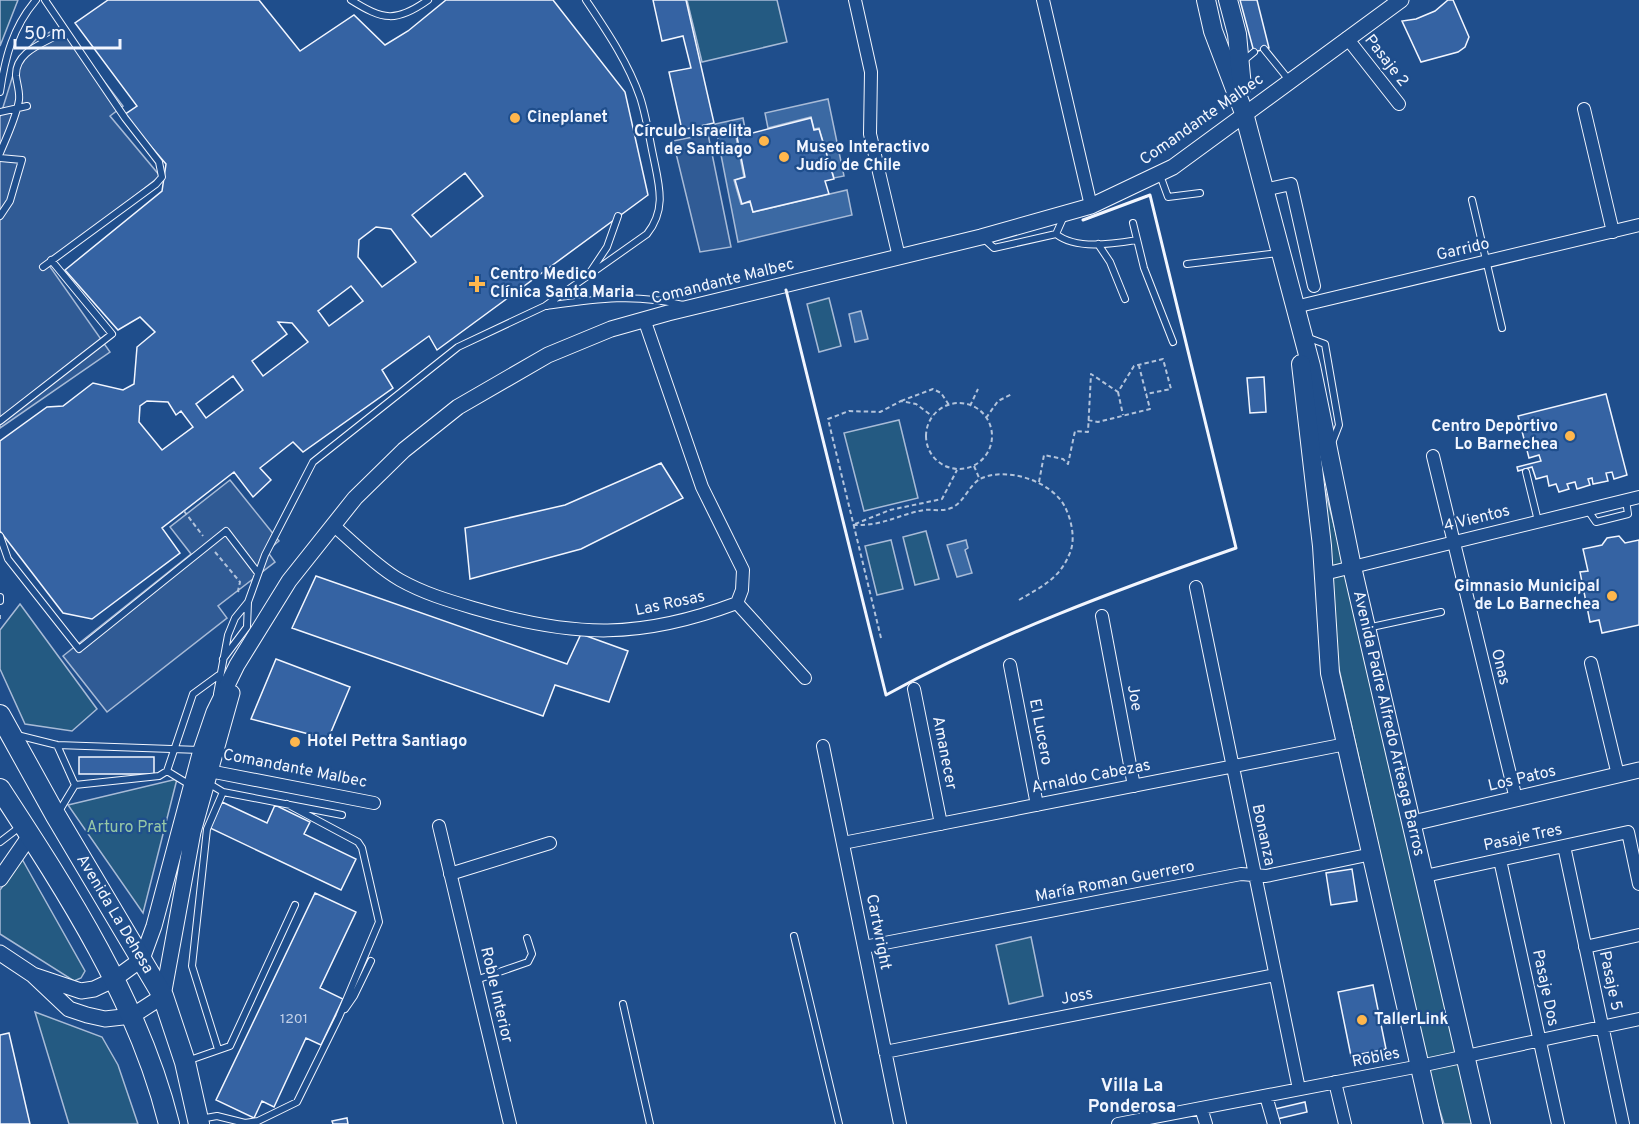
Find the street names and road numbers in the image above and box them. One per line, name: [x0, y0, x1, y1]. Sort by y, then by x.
street label: Pasaje 2: [1359, 31, 1413, 91]
street label: Comandante Malbec: [1136, 70, 1268, 170]
street label: Garrido: [1434, 234, 1492, 266]
street label: Comandante Malbec: [649, 255, 797, 309]
street label: 4 Vientos: [1442, 501, 1512, 537]
street label: Las Rosas: [633, 587, 707, 621]
street label: Avenida Padre Alfredo Arteaga Barros: [1348, 589, 1429, 858]
street label: Onas: [1486, 647, 1514, 687]
street label: Joe: [1122, 683, 1146, 713]
street label: El Lucero: [1024, 697, 1056, 767]
street label: Amanecer: [927, 715, 961, 791]
street label: Comandante Malbec: [221, 745, 369, 793]
street label: Arnaldo Cabezas: [1030, 756, 1152, 798]
street label: Los Patos: [1486, 761, 1558, 797]
street label: Bonanza: [1247, 802, 1279, 868]
street label: Pasaje Tres: [1482, 820, 1564, 856]
street label: Avenida La Dehesa: [71, 851, 158, 978]
street label: María Roman Guerrero: [1034, 857, 1196, 907]
street label: Cartwright: [861, 892, 895, 972]
street label: Roble Interior: [475, 945, 517, 1045]
street label: Pasaje Dos: [1527, 948, 1563, 1028]
street label: Pasaje 5: [1594, 949, 1626, 1013]
street label: Joss: [1059, 984, 1095, 1010]
street label: Robles: [1350, 1044, 1402, 1072]

